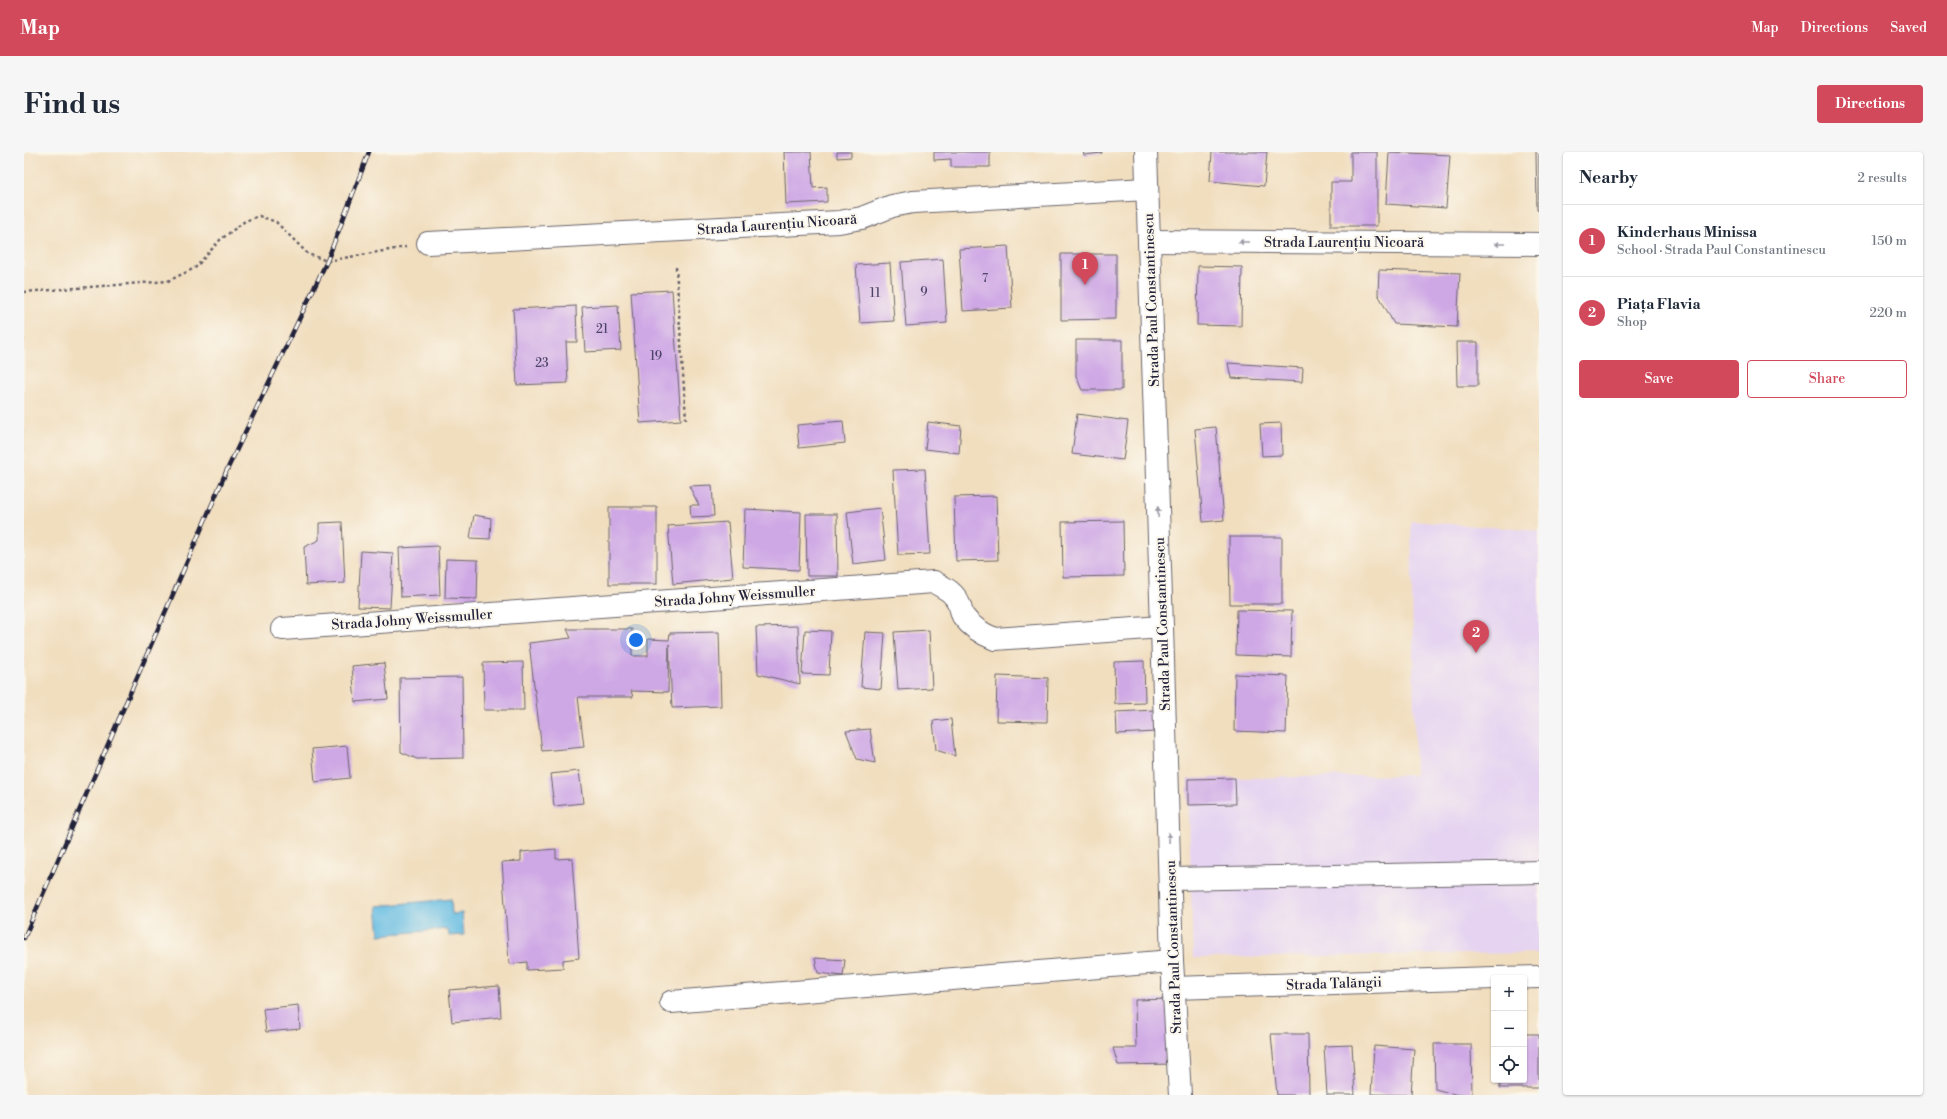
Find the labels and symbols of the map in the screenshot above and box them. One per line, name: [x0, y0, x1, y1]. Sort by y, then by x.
street label: Strada Laurențiu Nicoară: [697, 210, 859, 240]
street label: Strada Paul Constantinescu: [1140, 213, 1164, 387]
street label: Strada Laurențiu Nicoară: [1264, 234, 1425, 252]
one-way arrow: [1237, 239, 1250, 245]
one-way arrow: [1493, 241, 1506, 247]
pin: 1: [1072, 252, 1098, 285]
house number: 7: [982, 271, 988, 286]
house number: 9: [920, 285, 928, 300]
house number: 11: [870, 286, 881, 301]
house number: 21: [596, 322, 609, 337]
house number: 19: [650, 349, 662, 364]
house number: 23: [535, 356, 549, 371]
one-way arrow: [1155, 506, 1162, 518]
street label: Strada Paul Constantinescu: [1151, 537, 1175, 711]
street label: Strada Johny Weissmuller: [654, 582, 816, 612]
street label: Strada Johny Weissmuller: [331, 605, 493, 635]
pin: 2: [1463, 620, 1489, 653]
your location: [626, 630, 646, 650]
one-way arrow: [1166, 831, 1172, 844]
street label: Strada Paul Constantinescu: [1162, 860, 1186, 1034]
street label: Strada Talăngii: [1286, 973, 1383, 995]

